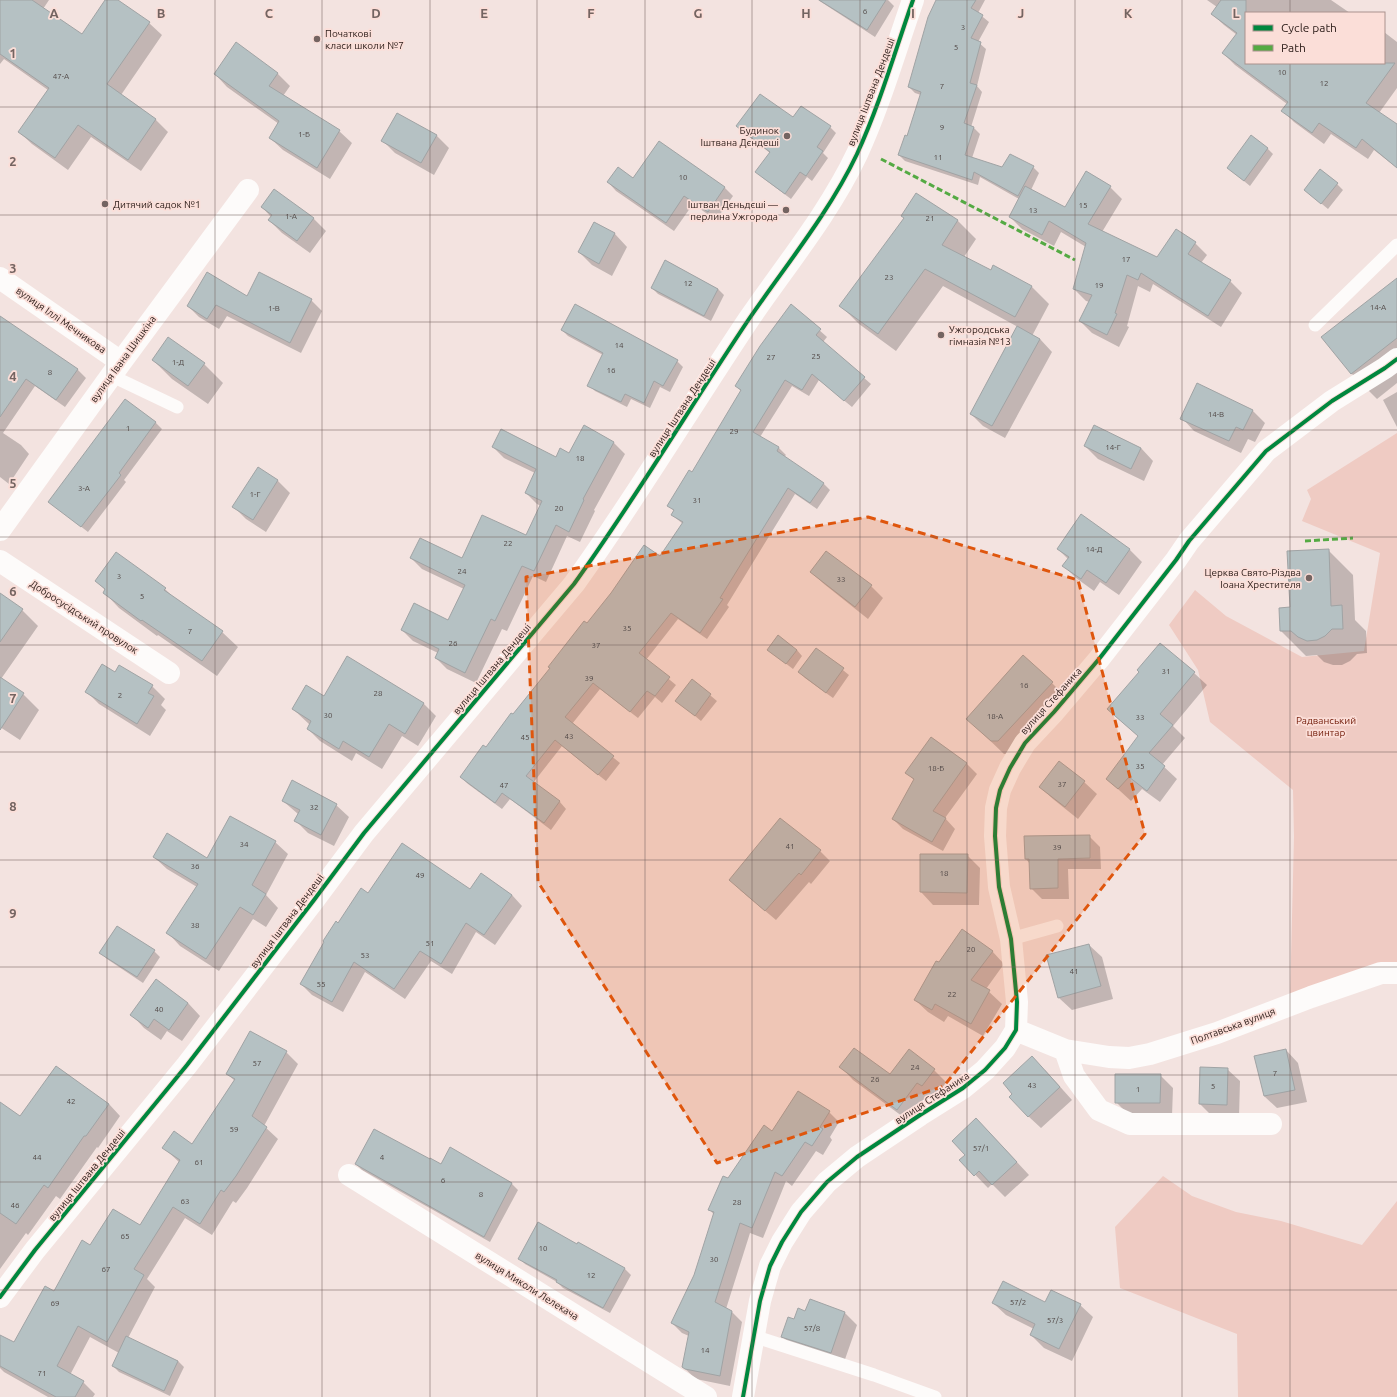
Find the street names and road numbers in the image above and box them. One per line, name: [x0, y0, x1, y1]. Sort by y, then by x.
street label: вулиця Іштвана Дендеші: [845, 36, 897, 148]
street label: вулиця Іллі Мечникова: [14, 285, 108, 355]
street label: вулиця Івана Шишкіна: [88, 314, 158, 404]
street label: вулиця Іштвана Дендеші: [646, 357, 718, 459]
street label: Добросусідський провулок: [28, 578, 140, 656]
street label: вулиця Іштвана Дендеші: [451, 622, 533, 716]
street label: вулиця Стефаника: [1018, 665, 1084, 737]
street label: вулиця Іштвана Дендеші: [248, 872, 326, 970]
street label: Полтавська вулиця: [1189, 1006, 1277, 1046]
street label: вулиця Стефаника: [893, 1070, 971, 1126]
street label: вулиця Іштвана Дендеші: [47, 1127, 127, 1223]
street label: вулиця Миколи Лелекача: [473, 1250, 581, 1322]

